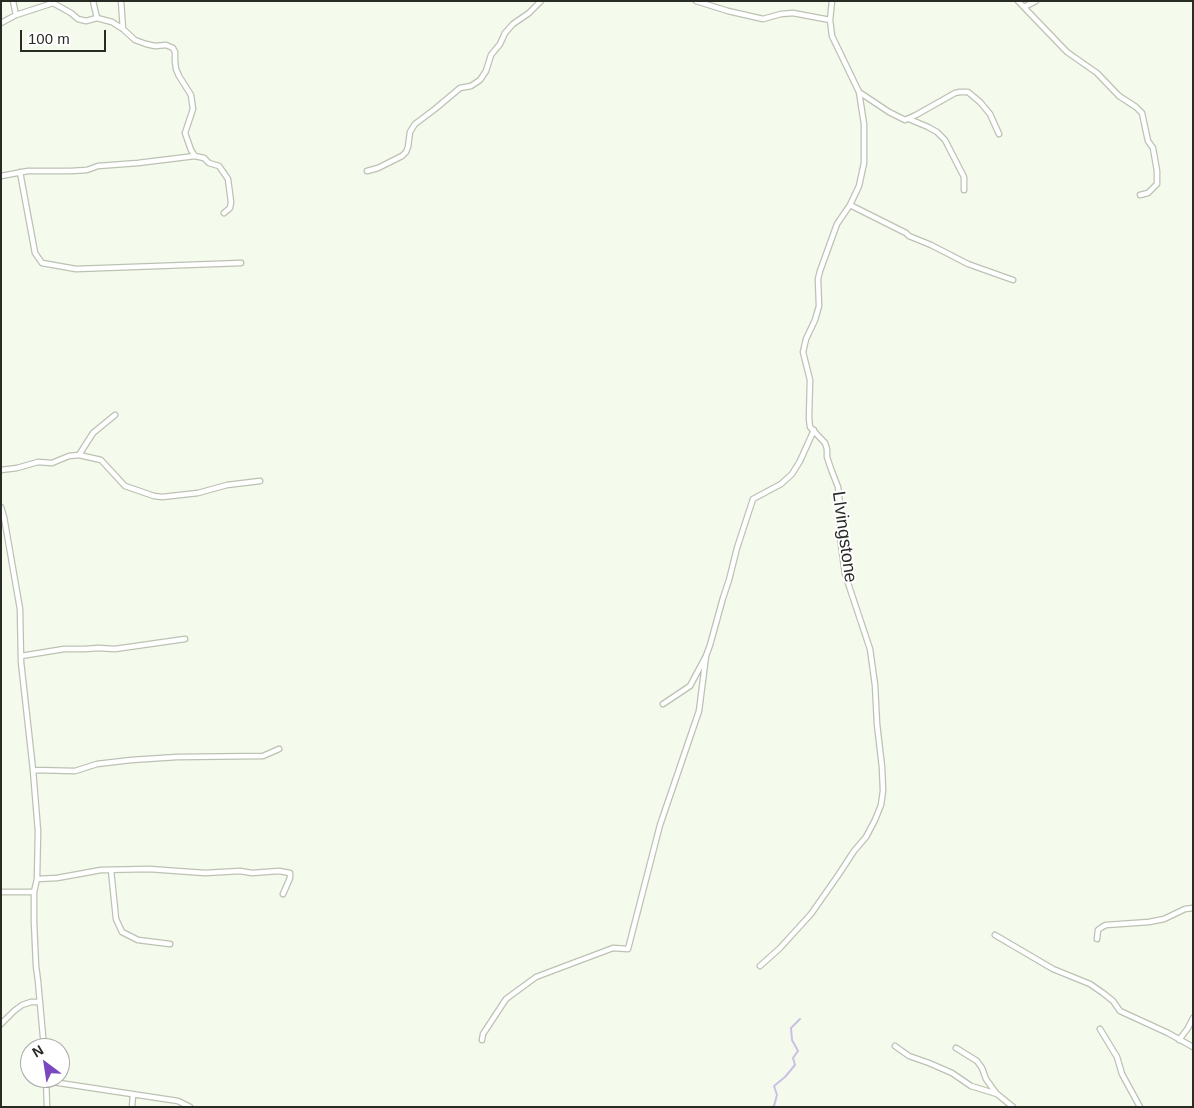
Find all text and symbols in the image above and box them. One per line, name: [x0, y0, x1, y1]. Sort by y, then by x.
scale bar: [22, 20, 109, 52]
text: 100 m: [28, 30, 70, 47]
street label: LIvingstone: [827, 490, 861, 584]
north arrow: [20, 1038, 70, 1088]
text: N: [29, 1042, 46, 1060]

